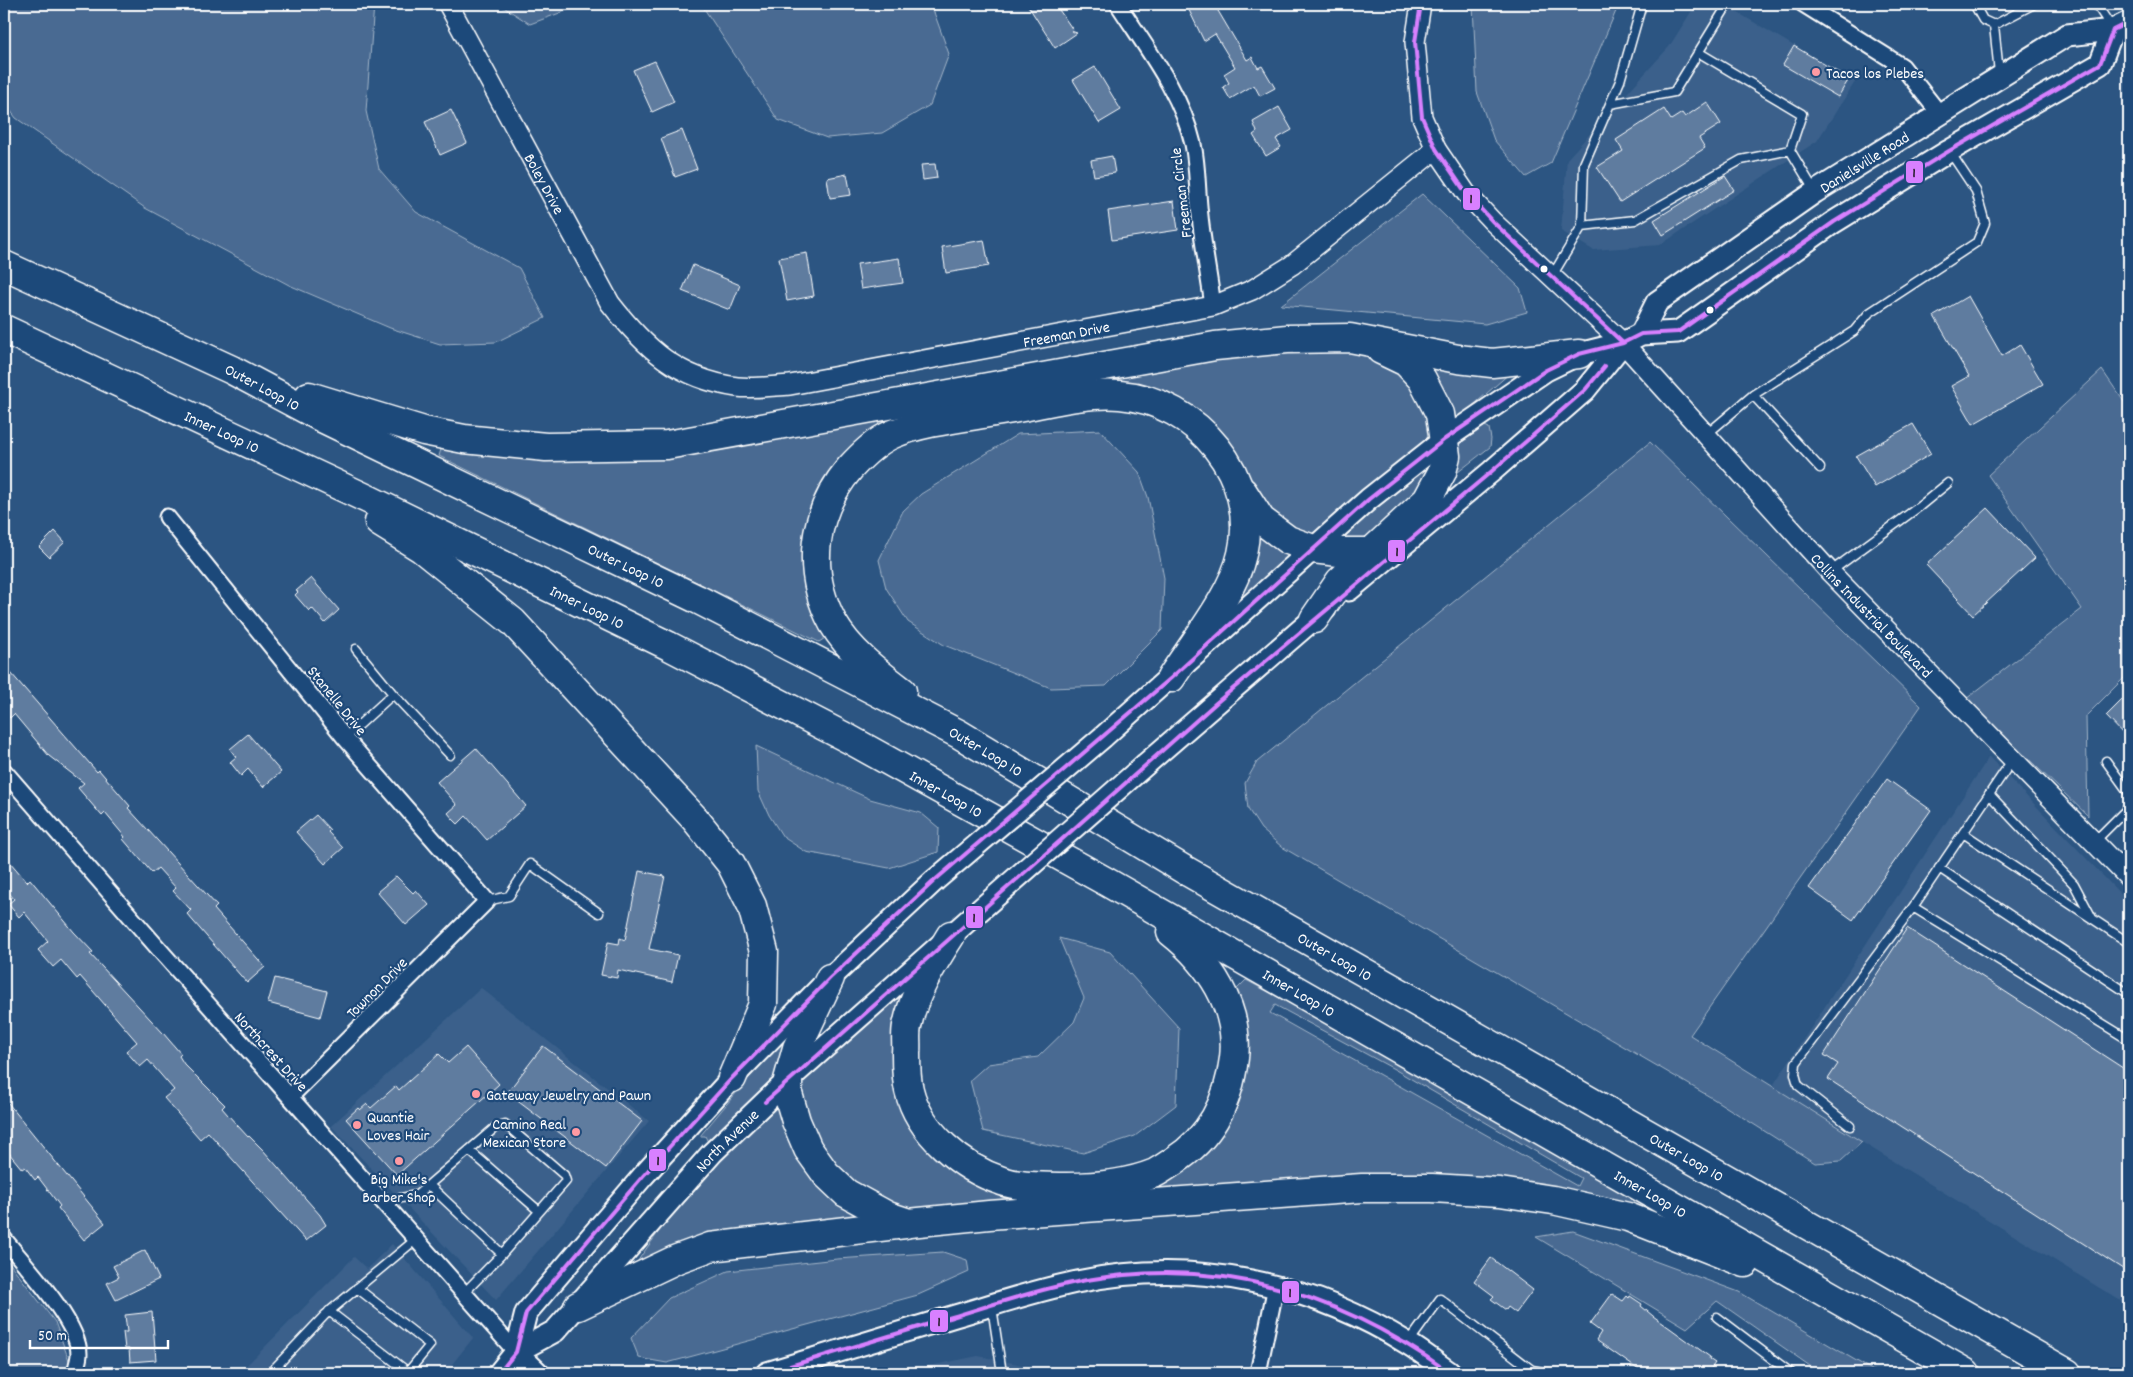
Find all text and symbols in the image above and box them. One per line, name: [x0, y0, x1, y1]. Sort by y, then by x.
place label: Tacos los Plebes: [1826, 63, 1924, 86]
marker: Tacos los Plebes: [1810, 66, 1822, 78]
street label: Danielsville Road: [1816, 127, 1915, 200]
street label: Freeman Circle: [1166, 146, 1199, 239]
street label: Boley Drive: [517, 150, 569, 219]
line badge: 1: [1905, 160, 1924, 184]
text: 1: [1912, 164, 1916, 184]
line badge: 1: [1462, 187, 1481, 211]
text: 1: [1469, 190, 1473, 210]
unlabelled marker: [1539, 264, 1549, 274]
unlabelled marker: [1705, 305, 1715, 315]
street label: Freeman Drive: [1021, 317, 1112, 355]
street label: Outer Loop 10: [220, 359, 304, 418]
street label: Inner Loop 10: [180, 406, 263, 461]
street label: Outer Loop 10: [583, 539, 668, 596]
line badge: 1: [1387, 539, 1406, 563]
text: 1: [1395, 543, 1399, 563]
street label: Collins Industrial Boulevard: [1804, 549, 1937, 684]
street label: Inner Loop 10: [545, 580, 628, 636]
street label: Stanelle Drive: [301, 662, 371, 741]
street label: Outer Loop 10: [944, 722, 1026, 784]
street label: Inner Loop 10: [905, 766, 986, 825]
line badge: 1: [965, 905, 984, 929]
text: 1: [972, 909, 976, 929]
street label: Outer Loop 10: [1292, 928, 1376, 988]
street label: Townon Drive: [342, 953, 414, 1025]
street label: Inner Loop 10: [1258, 964, 1339, 1024]
street label: Northcrest Drive: [228, 1008, 312, 1098]
place label: Gateway Jewelry and Pawn: [486, 1085, 651, 1108]
marker: Gateway Jewelry and Pawn: [470, 1088, 482, 1100]
street label: North Avenue: [691, 1105, 765, 1178]
place label: Quantie Loves Hair: [367, 1107, 429, 1148]
place label: Camino Real Mexican Store: [483, 1114, 566, 1155]
marker: Quantie Loves Hair: [351, 1119, 363, 1131]
marker: Camino Real Mexican Store: [570, 1126, 582, 1138]
street label: Outer Loop 10: [1644, 1128, 1728, 1189]
line badge: 1: [648, 1148, 667, 1172]
text: 1: [656, 1152, 660, 1172]
marker: Big Mike's Barber Shop: [393, 1155, 405, 1167]
street label: Inner Loop 10: [1609, 1165, 1690, 1225]
place label: Big Mike's Barber Shop: [362, 1169, 436, 1210]
line badge: 1: [1281, 1280, 1300, 1304]
text: 1: [1288, 1284, 1292, 1304]
line badge: 1: [929, 1309, 949, 1333]
text: 1: [937, 1313, 941, 1333]
scale bar: [30, 1317, 168, 1349]
text: 50 m: [38, 1326, 67, 1348]

